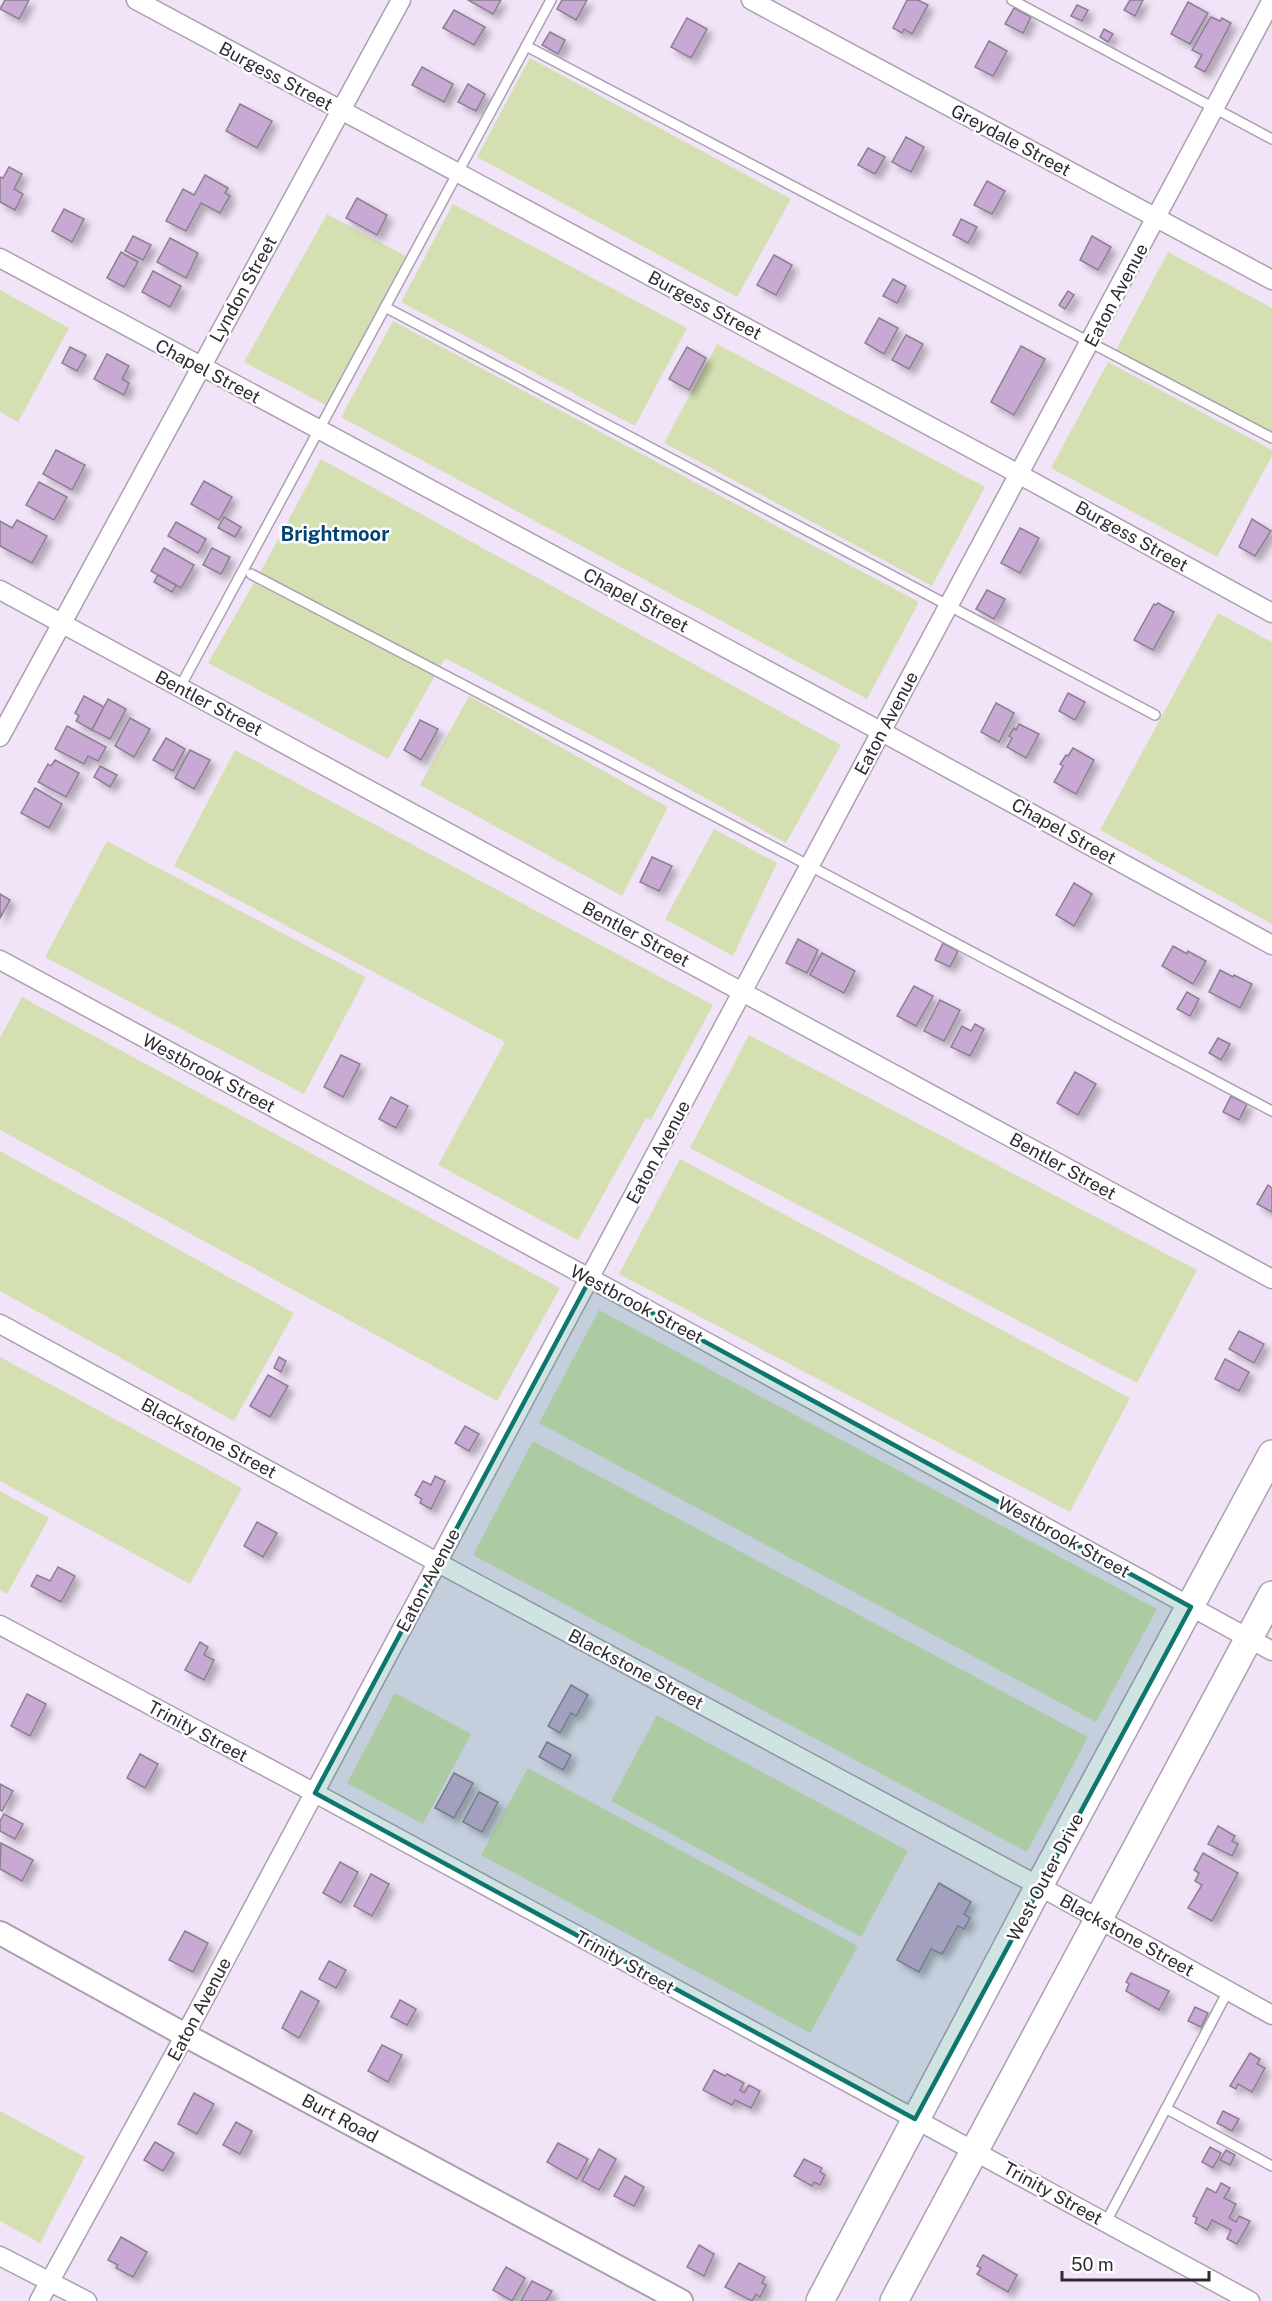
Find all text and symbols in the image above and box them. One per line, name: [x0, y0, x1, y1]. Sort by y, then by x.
street label: Burgess Street: [216, 37, 336, 115]
street label: Greydale Street: [948, 100, 1074, 180]
street label: Lyndon Street: [205, 232, 281, 346]
street label: Eaton Avenue: [1080, 240, 1152, 350]
street label: Burgess Street: [645, 266, 765, 344]
street label: Chapel Street: [152, 334, 264, 408]
street label: Burgess Street: [1072, 496, 1192, 576]
district label: Brightmoor: [281, 522, 389, 546]
street label: Chapel Street: [580, 563, 692, 637]
street label: Bentler Street: [152, 666, 266, 740]
street label: Eaton Avenue: [850, 668, 922, 778]
street label: Chapel Street: [1008, 794, 1120, 868]
street label: Bentler Street: [579, 897, 693, 971]
street label: Westbrook Street: [139, 1029, 279, 1117]
street label: Eaton Avenue: [622, 1097, 694, 1207]
street label: Bentler Street: [1006, 1128, 1120, 1204]
street label: Westbrook Street: [567, 1260, 707, 1348]
street label: Blackstone Street: [138, 1393, 280, 1483]
street label: Westbrook Street: [994, 1492, 1134, 1582]
street label: Eaton Avenue: [392, 1525, 464, 1635]
street label: Blackstone Street: [565, 1624, 707, 1714]
street label: Trinity Street: [144, 1696, 252, 1766]
street label: West Outer Drive: [1002, 1809, 1088, 1945]
street label: Blackstone Street: [1056, 1889, 1198, 1981]
street label: Trinity Street: [572, 1926, 678, 1998]
street label: Eaton Avenue: [163, 1954, 235, 2064]
street label: Burt Road: [298, 2089, 382, 2147]
street label: Trinity Street: [1000, 2157, 1106, 2229]
scale bar: [1062, 2244, 1209, 2282]
text: 50 m: [1071, 2254, 1114, 2275]

